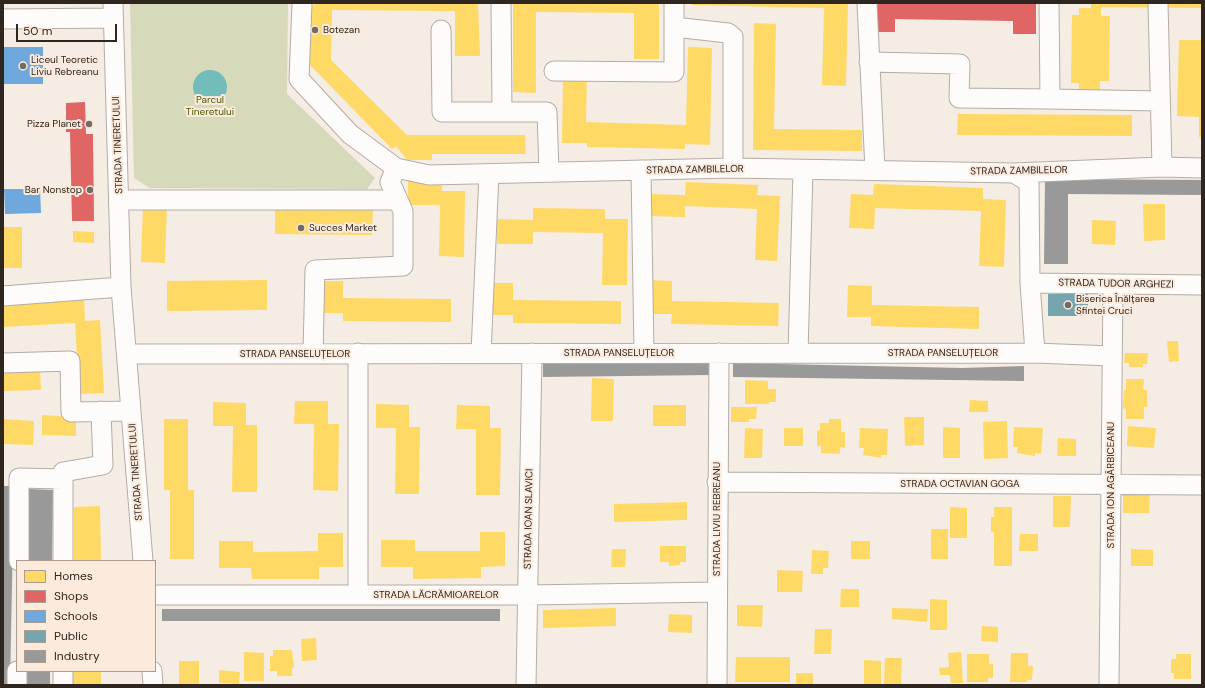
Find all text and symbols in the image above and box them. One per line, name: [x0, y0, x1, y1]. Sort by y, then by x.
scale bar: [18, 16, 119, 42]
text: 50 m: [23, 23, 52, 39]
place label: Botezan: [323, 24, 360, 36]
marker: Botezan: [310, 25, 320, 35]
place label: Liceul Teoretic Liviu Rebreanu: [31, 54, 98, 78]
marker: Liceul Teoretic Liviu Rebreanu: [18, 61, 28, 71]
park label: Parcul Tineretului: [186, 94, 234, 118]
street label: STRADA TINERETULUI: [110, 96, 126, 194]
place label: Pizza Planet: [27, 118, 81, 130]
marker: Pizza Planet: [84, 119, 94, 129]
street label: STRADA ZAMBILELOR: [646, 163, 744, 177]
street label: STRADA ZAMBILELOR: [970, 164, 1068, 178]
place label: Bar Nonstop: [25, 184, 82, 196]
marker: Bar Nonstop: [85, 185, 95, 195]
place label: Succes Market: [309, 222, 377, 234]
marker: Succes Market: [296, 223, 306, 233]
street label: STRADA TUDOR ARGHEZI: [1058, 277, 1174, 291]
place label: Biserica Înălțarea Sfintei Cruci: [1076, 293, 1155, 316]
marker: Biserica Înălțarea Sfintei Cruci: [1063, 300, 1073, 310]
street label: STRADA PANSELUȚELOR: [564, 347, 674, 359]
street label: STRADA PANSELUȚELOR: [888, 347, 998, 359]
street label: STRADA PANSELUȚELOR: [240, 348, 350, 360]
street label: STRADA ION AGÂRBICEANU: [1105, 422, 1117, 548]
street label: STRADA TINERETULUI: [127, 423, 145, 521]
street label: STRADA LIVIU REBREANU: [711, 462, 723, 576]
street label: STRADA IOAN SLAVICI: [522, 469, 536, 569]
street label: STRADA OCTAVIAN GOGA: [900, 478, 1020, 490]
legend: [16, 560, 156, 672]
text: Homes: [54, 568, 93, 584]
text: Shops: [54, 588, 89, 604]
street label: STRADA LĂCRĂMIOARELOR: [373, 589, 499, 601]
text: Schools: [54, 608, 98, 624]
text: Public: [54, 628, 88, 644]
text: Industry: [54, 648, 100, 664]

